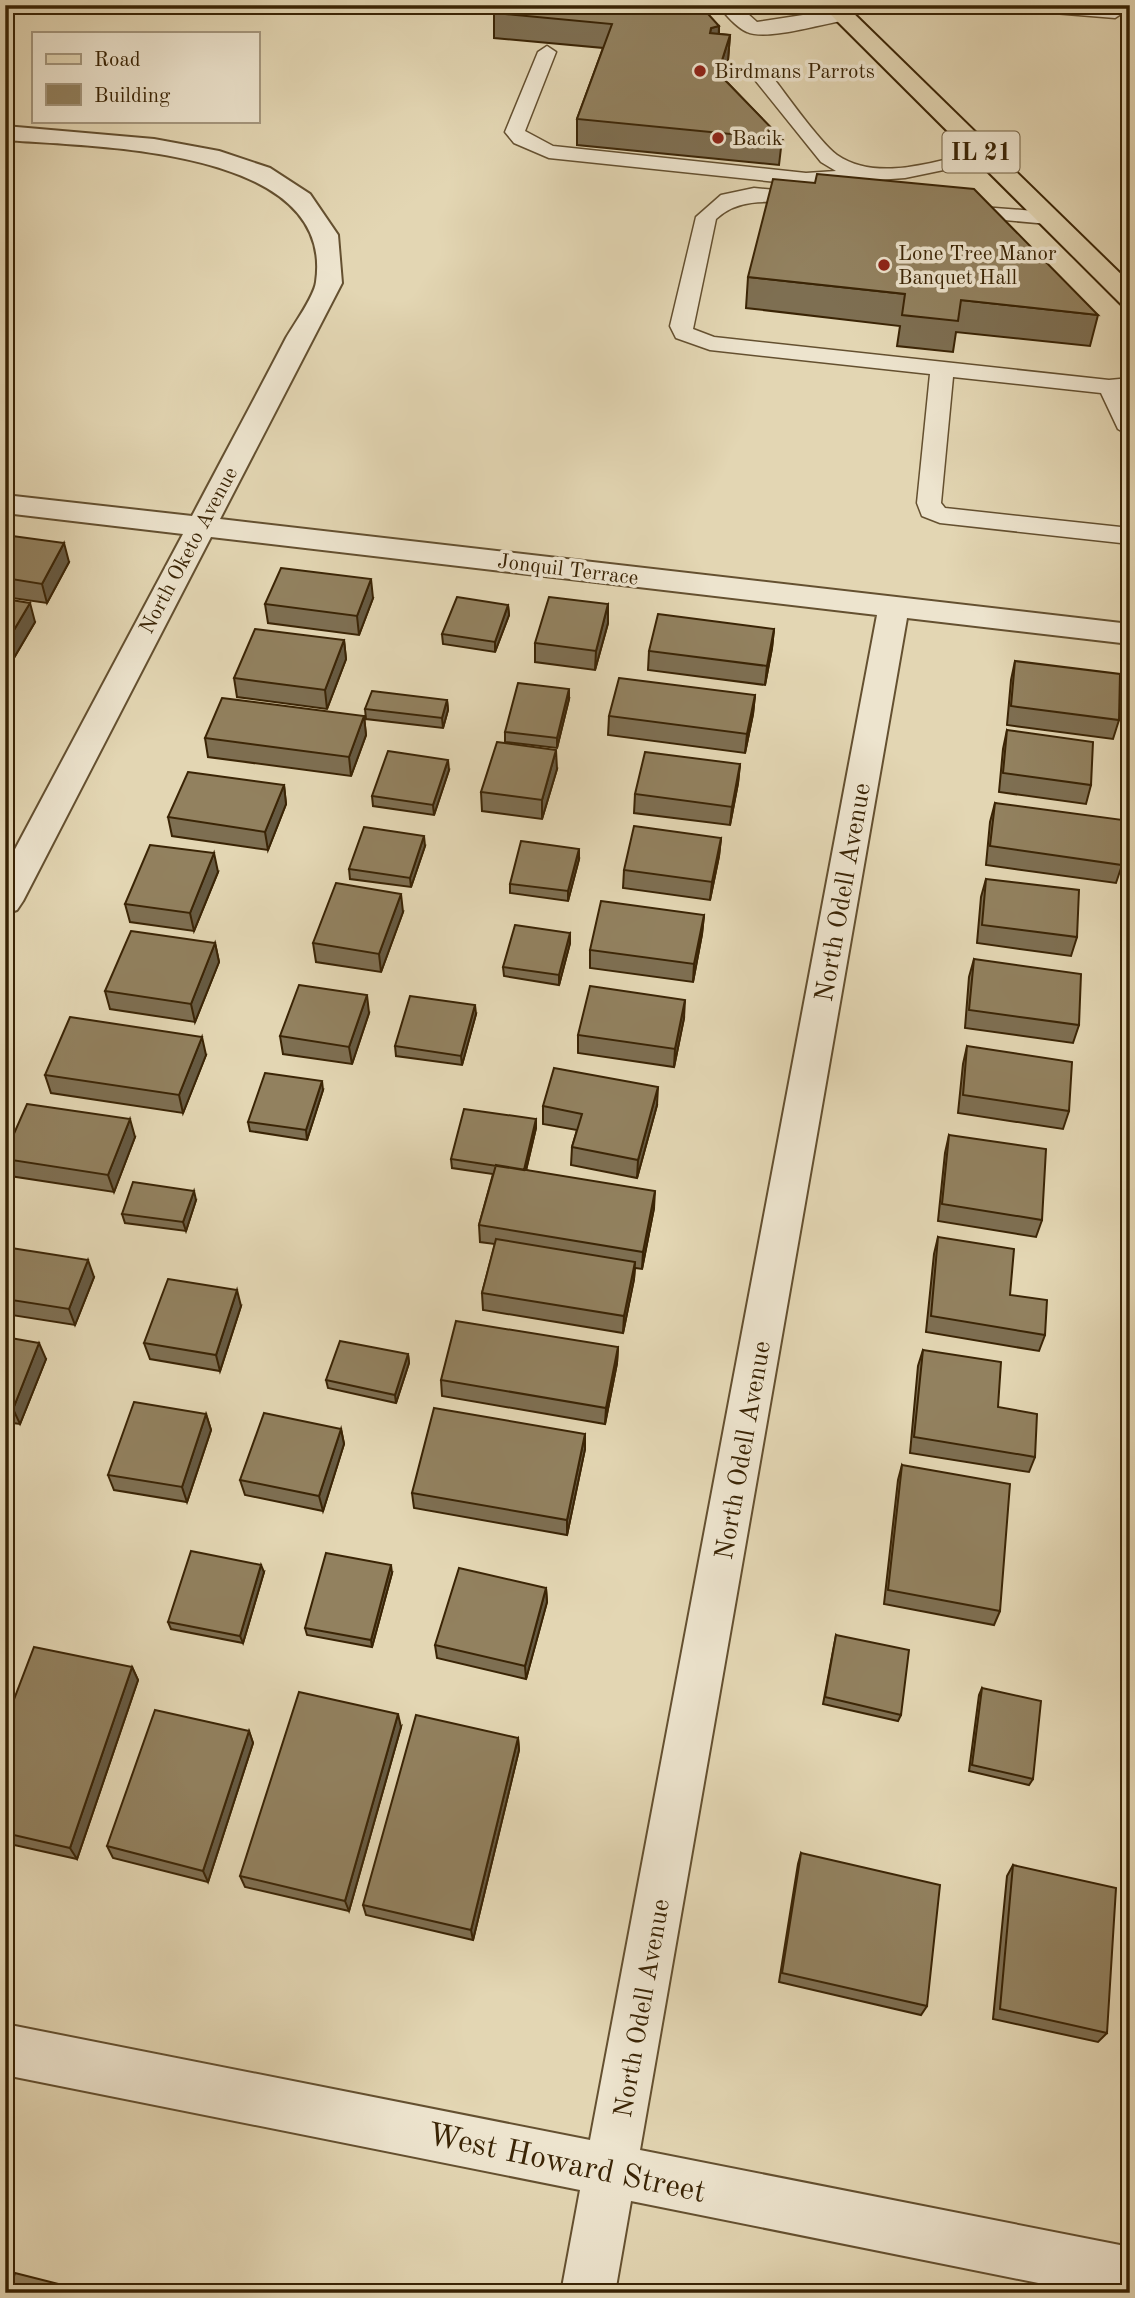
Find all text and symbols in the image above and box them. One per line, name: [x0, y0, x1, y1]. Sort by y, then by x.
legend: [32, 32, 259, 122]
text: Road: [94, 50, 141, 71]
place label: Birdmans Parrots: [714, 62, 875, 83]
marker: Birdmans Parrots: [692, 63, 708, 79]
text: Building: [94, 86, 171, 107]
place label: Bacik: [732, 129, 783, 150]
marker: Bacik: [710, 130, 726, 146]
road number: IL 21: [942, 132, 1020, 172]
place label: Lone Tree Manor Banquet Hall: [898, 244, 1057, 289]
marker: Lone Tree Manor Banquet Hall: [876, 257, 892, 273]
street label: North Oketo Avenue: [137, 464, 242, 638]
street label: Jonquil Terrace: [496, 551, 639, 590]
street label: North Odell Avenue: [812, 781, 876, 1004]
street label: North Odell Avenue: [712, 1339, 776, 1562]
street label: North Odell Avenue: [611, 1897, 675, 2120]
street label: West Howard Street: [424, 2120, 708, 2210]

